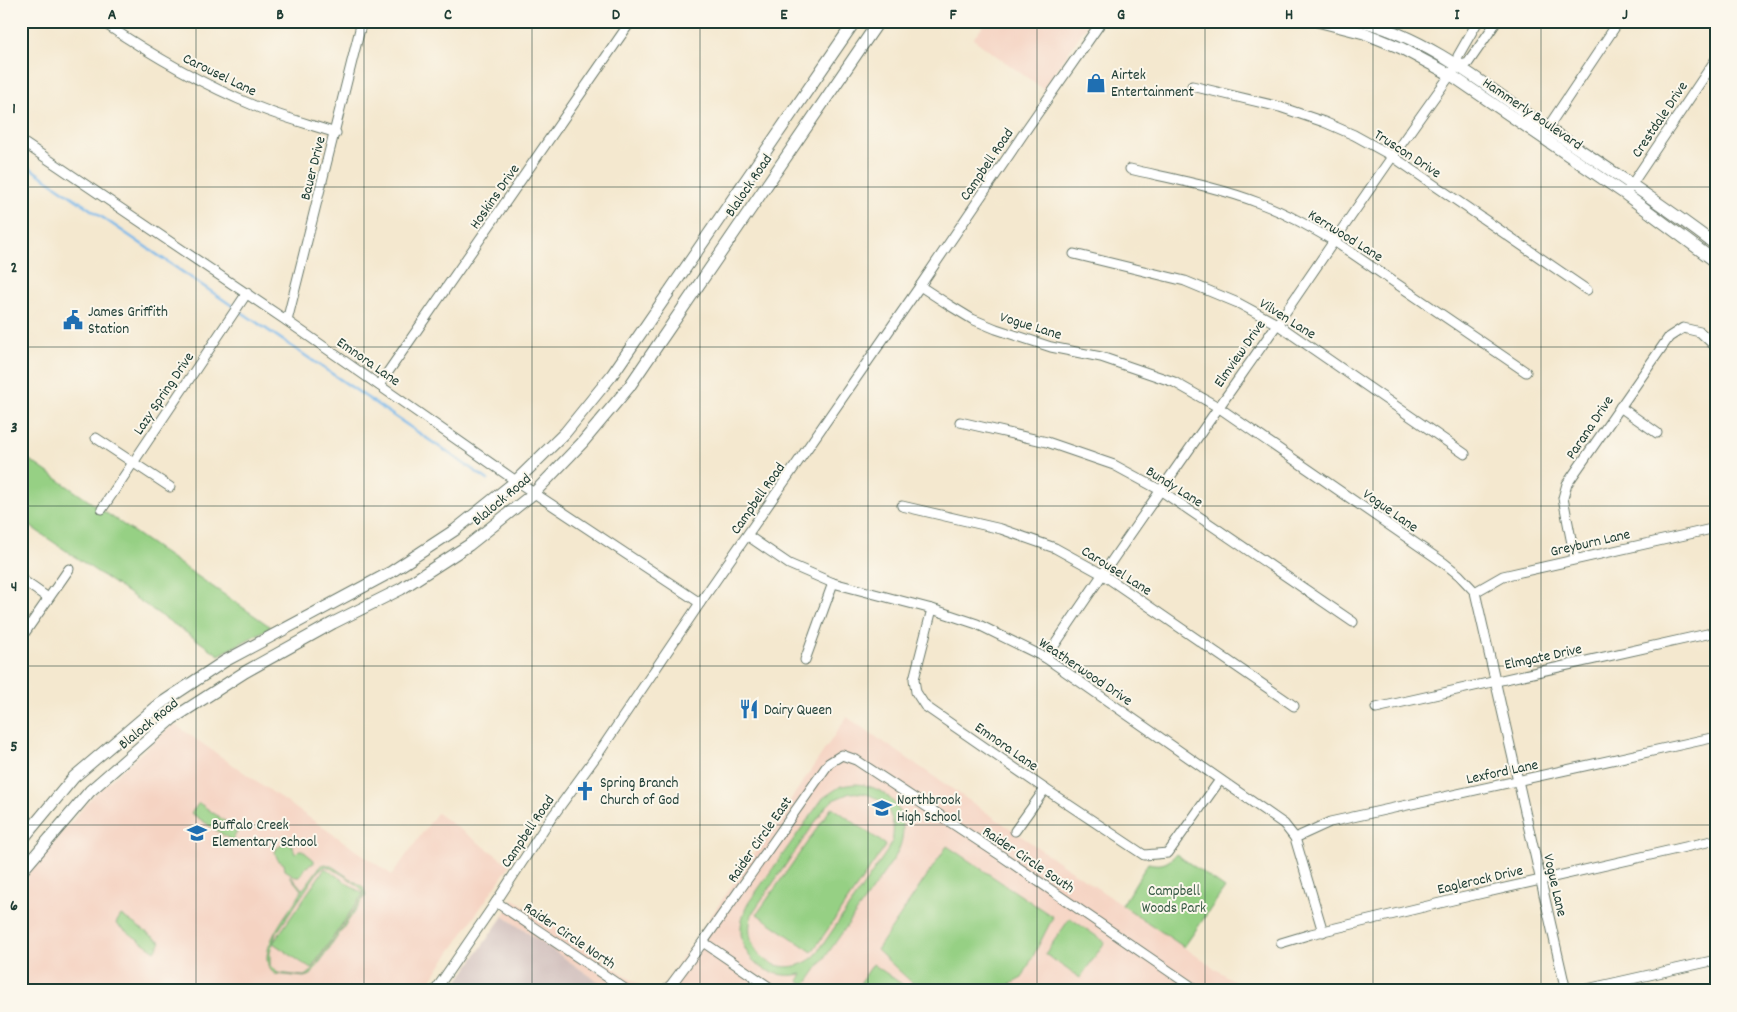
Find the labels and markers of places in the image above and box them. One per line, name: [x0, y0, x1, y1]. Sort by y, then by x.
place label: Airtek Entertainment: [1111, 65, 1195, 104]
shop icon: Airtek Entertainment: [1085, 72, 1107, 94]
place label: James Griffith Station: [88, 302, 168, 341]
public building icon: James Griffith Station: [62, 309, 84, 331]
restaurant icon: Dairy Queen: [738, 698, 760, 720]
place label: Dairy Queen: [764, 700, 832, 722]
place label: Spring Branch Church of God: [600, 773, 679, 812]
church icon: Spring Branch Church of God: [574, 780, 596, 802]
place label: Northbrook High School: [897, 790, 961, 829]
school or university icon: Northbrook High School: [871, 797, 893, 819]
place label: Buffalo Creek Elementary School: [212, 815, 317, 854]
school or university icon: Buffalo Creek Elementary School: [186, 822, 208, 844]

